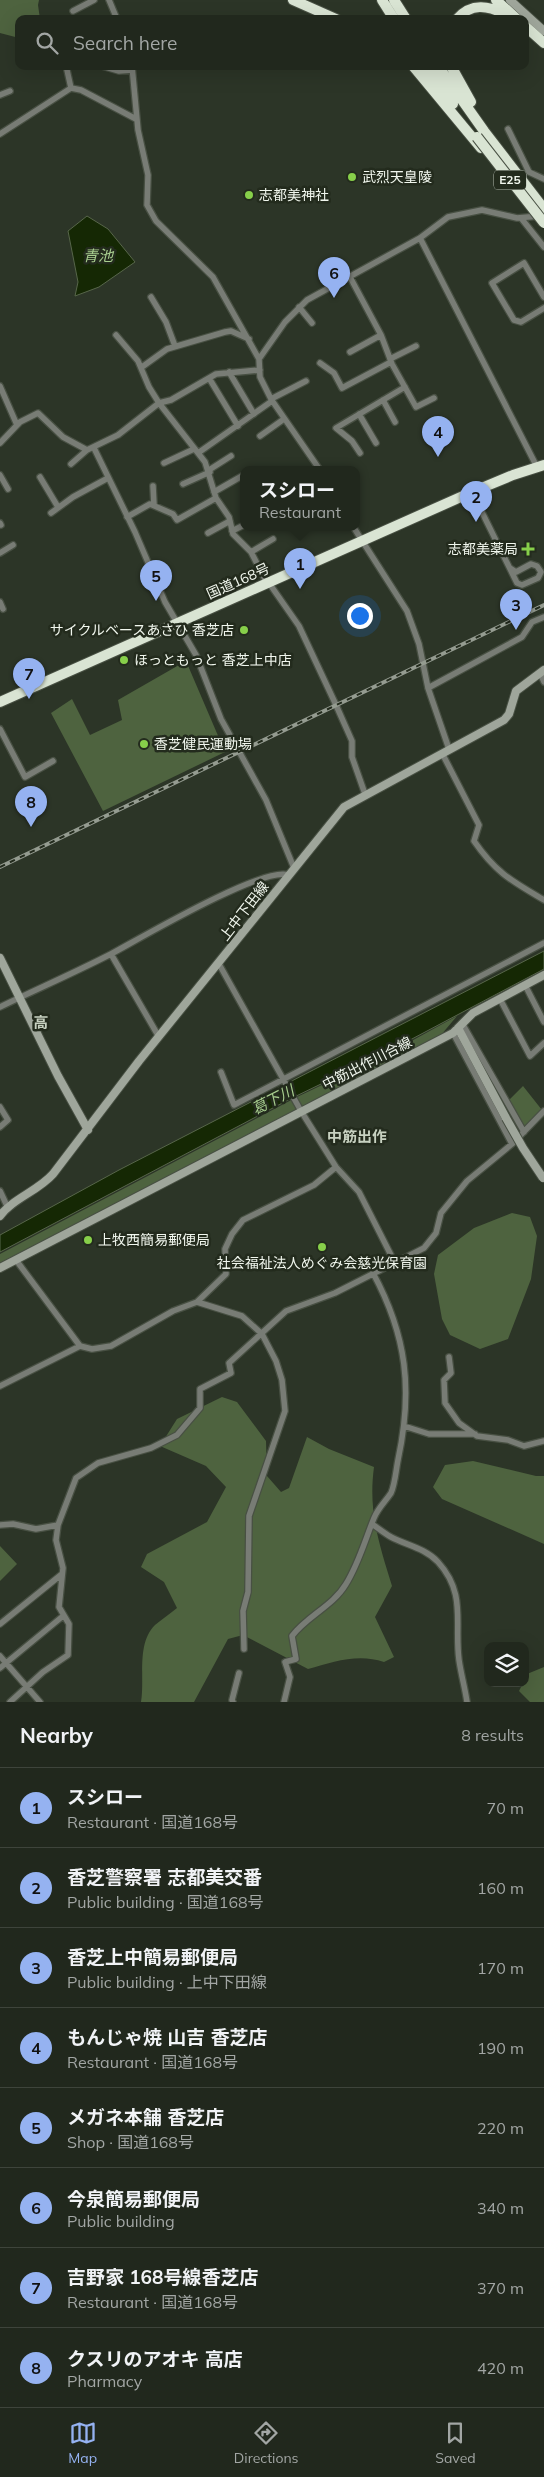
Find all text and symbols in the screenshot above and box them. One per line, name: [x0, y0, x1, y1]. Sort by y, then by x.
search box: [15, 15, 529, 70]
icon: search: [33, 29, 61, 57]
text: Search here: [73, 31, 177, 55]
place label: 武烈天皇陵: [362, 168, 432, 186]
road number: E25: [494, 170, 526, 190]
marker: 武烈天皇陵: [346, 171, 358, 183]
place label: 志都美神社: [259, 186, 329, 204]
marker: 志都美神社: [243, 189, 255, 201]
water label: 青池: [83, 246, 115, 265]
pin: 6: [318, 257, 350, 298]
pin: 4: [422, 416, 454, 457]
popup: [240, 466, 360, 531]
text: スシロー: [259, 478, 335, 502]
pin: 2: [460, 481, 492, 522]
text: Restaurant: [259, 502, 341, 522]
place label: 志都美薬局: [448, 540, 518, 558]
marker: 志都美薬局: [522, 543, 534, 555]
pin: 1: [284, 548, 316, 589]
street label: 国道168号: [204, 559, 272, 603]
pin: 5: [140, 560, 172, 601]
pin: 3: [500, 589, 532, 630]
your location: [347, 603, 373, 629]
place label: サイクルベースあさひ 香芝店: [50, 621, 234, 639]
marker: サイクルベースあさひ 香芝店: [238, 624, 250, 636]
place label: ほっともっと 香芝上中店: [134, 651, 292, 669]
marker: ほっともっと 香芝上中店: [118, 654, 130, 666]
pin: 7: [13, 658, 45, 699]
place label: 香芝健民運動場: [154, 735, 252, 753]
marker: 香芝健民運動場: [138, 738, 150, 750]
pin: 8: [15, 786, 47, 827]
street label: 上中下田線: [215, 878, 273, 944]
district label: 高: [33, 1013, 49, 1032]
street label: 中筋出作川合線: [319, 1033, 415, 1093]
water label: 葛下川: [248, 1080, 299, 1118]
district label: 中筋出作: [327, 1127, 387, 1146]
place label: 上牧西簡易郵便局: [98, 1231, 210, 1249]
marker: 上牧西簡易郵便局: [82, 1234, 94, 1246]
marker: 社会福祉法人めぐみ会慈光保育園: [316, 1241, 328, 1253]
place label: 社会福祉法人めぐみ会慈光保育園: [217, 1254, 427, 1272]
map controls: [484, 1642, 529, 1687]
button: layers: [484, 1642, 529, 1687]
text: Nearby: [20, 1722, 93, 1748]
text: 8 results: [461, 1725, 524, 1745]
text: スシロー: [67, 1785, 143, 1809]
text: 1: [31, 1798, 41, 1818]
text: 70 m: [487, 1798, 524, 1818]
text: Restaurant · 国道168号: [67, 1812, 238, 1832]
text: 香芝警察署 志都美交番: [67, 1865, 262, 1889]
text: 2: [31, 1878, 41, 1898]
text: 160 m: [477, 1878, 524, 1898]
text: Public building · 国道168号: [67, 1892, 264, 1912]
text: 香芝上中簡易郵便局: [67, 1945, 238, 1969]
text: 3: [31, 1958, 41, 1978]
text: 170 m: [477, 1958, 524, 1978]
text: Public building · 上中下田線: [67, 1972, 267, 1992]
text: もんじゃ焼 山吉 香芝店: [67, 2025, 267, 2049]
text: 4: [31, 2038, 41, 2058]
text: 190 m: [477, 2038, 524, 2058]
text: Restaurant · 国道168号: [67, 2052, 238, 2072]
text: メガネ本舗 香芝店: [67, 2105, 224, 2129]
text: 5: [31, 2118, 41, 2138]
text: 220 m: [477, 2118, 524, 2138]
text: Shop · 国道168号: [67, 2132, 194, 2152]
text: 今泉簡易郵便局: [67, 2187, 200, 2211]
text: 6: [31, 2198, 41, 2218]
text: 340 m: [477, 2198, 524, 2218]
text: Public building: [67, 2211, 175, 2231]
text: 吉野家 168号線香芝店: [67, 2265, 258, 2289]
text: 7: [31, 2278, 41, 2298]
text: 370 m: [477, 2278, 524, 2298]
text: Restaurant · 国道168号: [67, 2292, 238, 2312]
text: クスリのアオキ 高店: [67, 2347, 243, 2371]
text: 8: [31, 2358, 41, 2378]
text: 420 m: [477, 2358, 524, 2378]
text: Pharmacy: [67, 2371, 142, 2391]
tab: Map: [68, 2419, 97, 2467]
tab: Directions: [234, 2419, 299, 2467]
tab: Saved: [435, 2419, 476, 2467]

